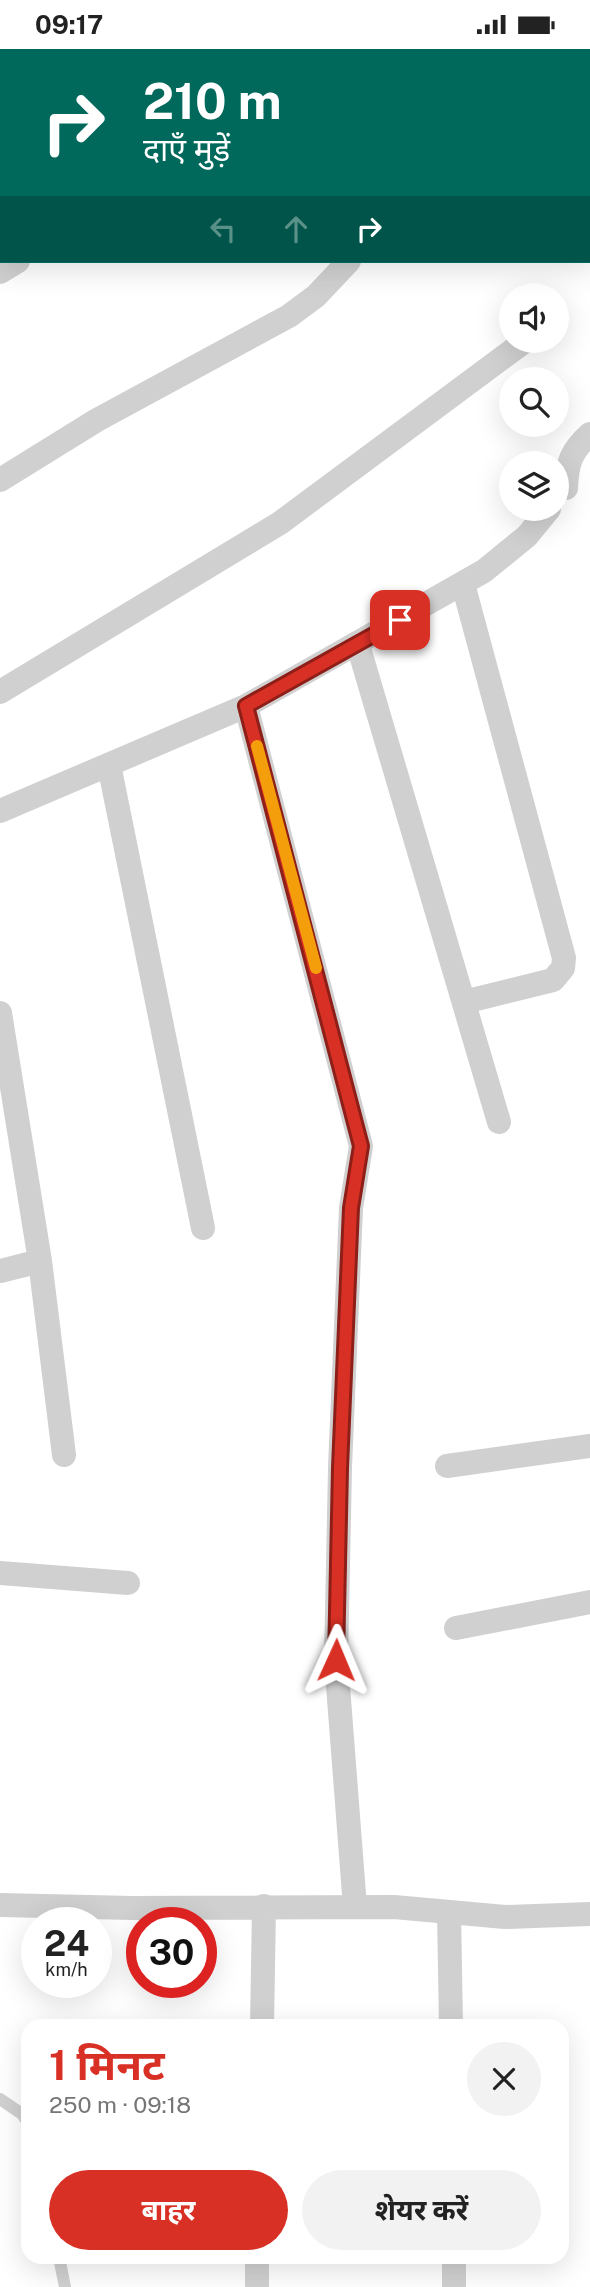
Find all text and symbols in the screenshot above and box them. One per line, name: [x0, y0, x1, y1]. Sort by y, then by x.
text: 09:17: [35, 9, 103, 40]
text: 210 m: [143, 72, 282, 130]
icon: right: [28, 77, 119, 168]
text: दाएँ मुड़ें: [143, 131, 230, 168]
icon: left: [204, 210, 242, 248]
icon: ahead: [277, 210, 315, 248]
icon: right: [350, 210, 388, 248]
map controls: [499, 283, 569, 521]
button: sound: [499, 283, 569, 353]
button: search: [499, 367, 569, 437]
button: layers: [499, 451, 569, 521]
pin: [370, 590, 430, 650]
icon: arrive: [381, 601, 419, 639]
position arrow: [299, 1623, 373, 1697]
speed limit sign: 30: [126, 1907, 217, 1998]
text: 24: [44, 1923, 89, 1964]
text: km/h: [45, 1959, 88, 1980]
text: 1 मिनट: [49, 2040, 165, 2089]
button: close: [467, 2042, 541, 2116]
text: 250 m · 09:18: [49, 2091, 191, 2118]
button: बाहर: [49, 2170, 288, 2250]
button: शेयर करें: [302, 2170, 541, 2250]

